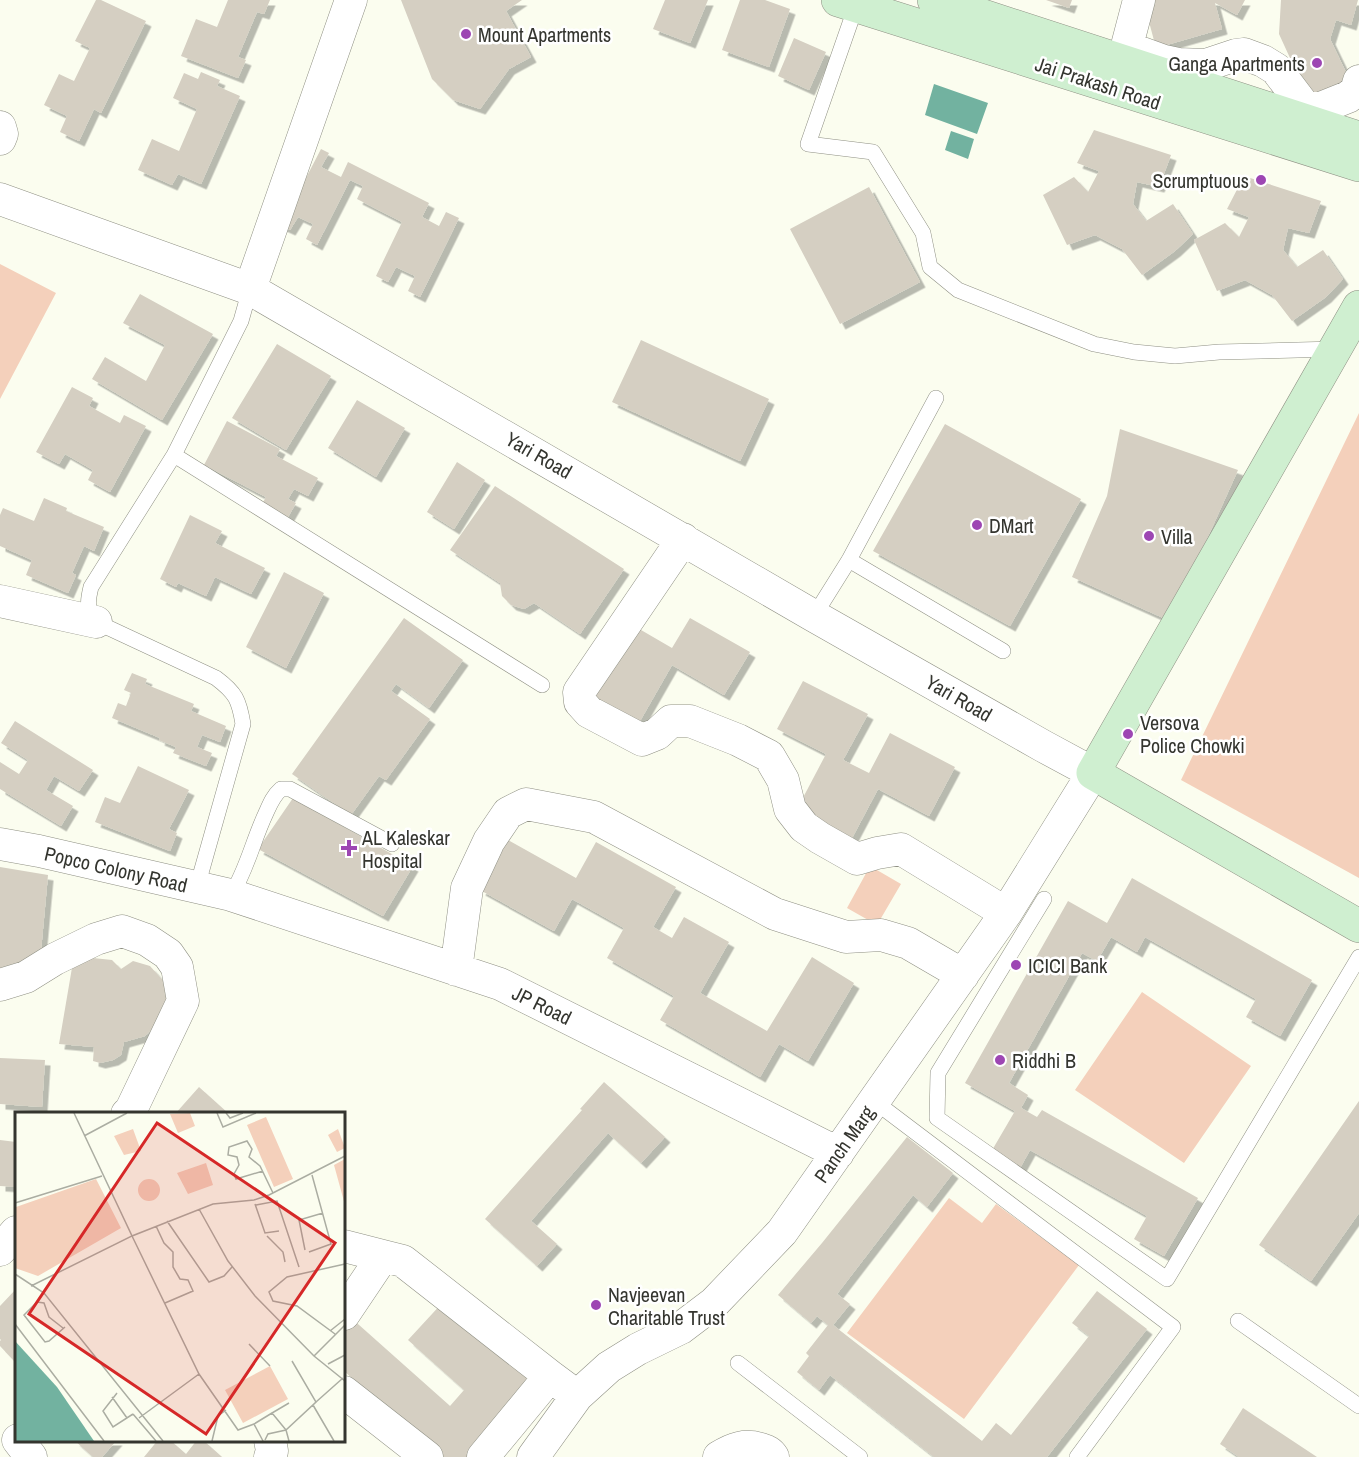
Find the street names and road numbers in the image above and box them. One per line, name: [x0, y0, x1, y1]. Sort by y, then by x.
street label: Jai Prakash Road: [1032, 50, 1164, 116]
street label: Yari Road: [501, 425, 577, 485]
street label: Yari Road: [921, 668, 997, 728]
street label: Popco Colony Road: [42, 839, 190, 899]
street label: JP Road: [508, 979, 576, 1031]
street label: Panch Marg: [808, 1100, 880, 1188]

